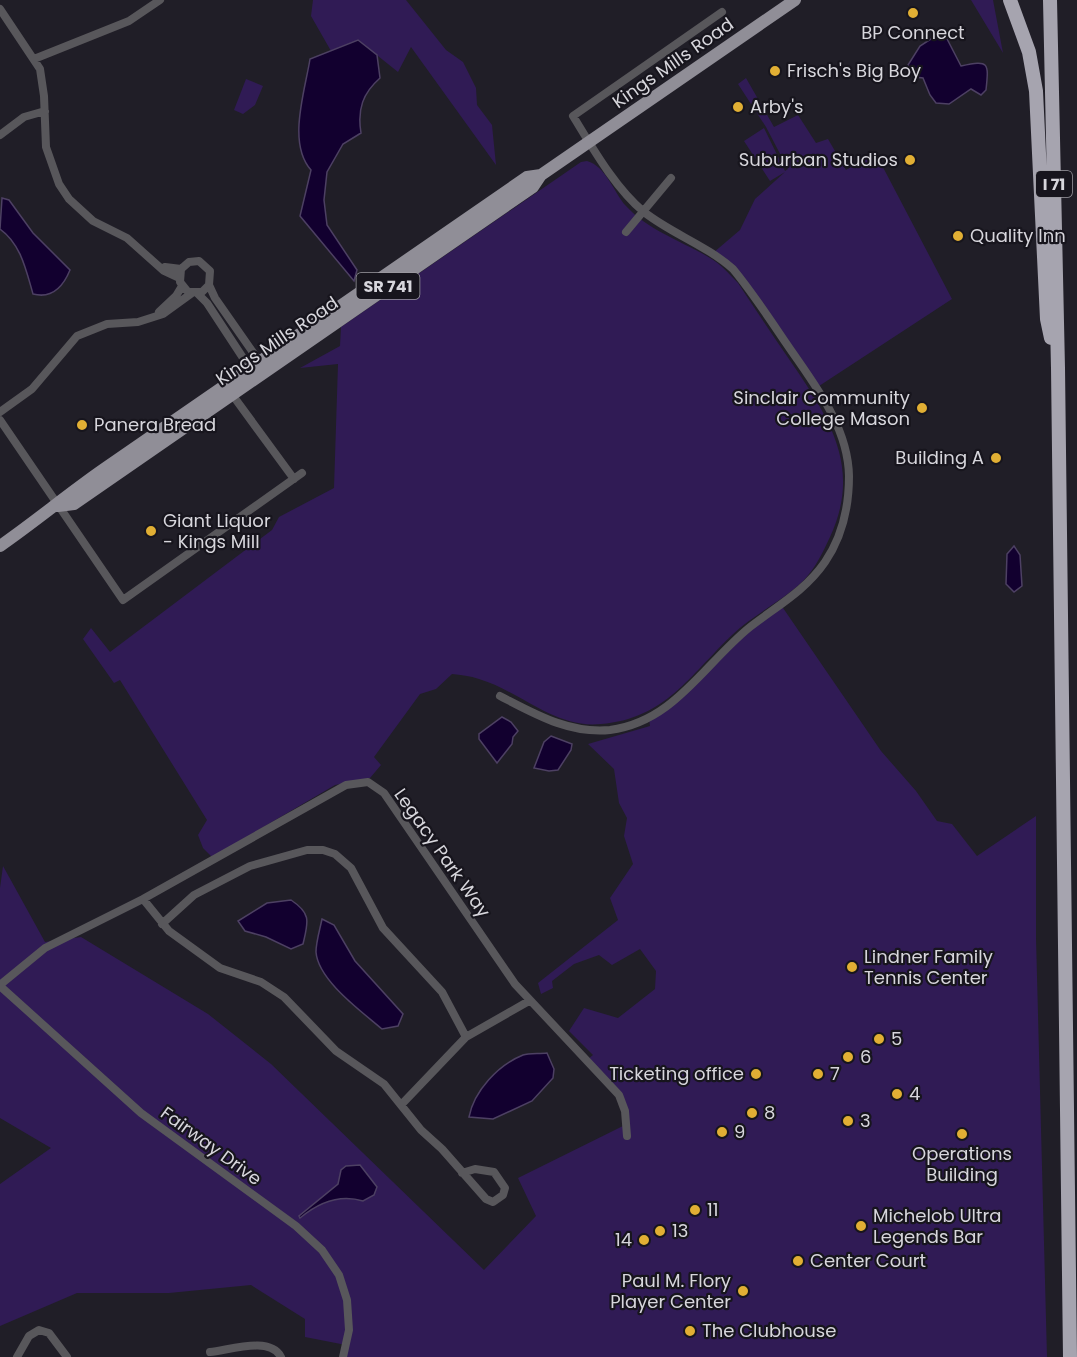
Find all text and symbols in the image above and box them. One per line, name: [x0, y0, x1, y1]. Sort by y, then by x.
marker: BP Connect: [906, 6, 920, 20]
street label: Kings Mills Road: [607, 11, 738, 114]
place label: BP Connect: [861, 20, 965, 45]
place label: Frisch's Big Boy: [787, 58, 921, 83]
marker: Frisch's Big Boy: [768, 64, 782, 78]
place label: Arby's: [750, 94, 803, 119]
marker: Arby's: [731, 100, 745, 114]
place label: Suburban Studios: [739, 147, 898, 172]
marker: Suburban Studios: [903, 153, 917, 167]
road number: I 71: [1036, 171, 1072, 197]
place label: Quality Inn: [970, 223, 1066, 248]
marker: Quality Inn: [951, 229, 965, 243]
road number: SR 741: [356, 273, 420, 299]
street label: Kings Mills Road: [210, 290, 343, 391]
place label: Sinclair Community College Mason: [733, 385, 910, 431]
marker: Sinclair Community College Mason: [915, 401, 929, 415]
place label: Panera Bread: [94, 412, 216, 437]
marker: Panera Bread: [75, 418, 89, 432]
place label: Building A: [895, 445, 984, 470]
marker: Building A: [989, 451, 1003, 465]
place label: Giant Liquor - Kings Mill: [163, 508, 271, 554]
marker: Giant Liquor - Kings Mill: [144, 524, 158, 538]
street label: Legacy Park Way: [388, 783, 496, 922]
place label: Lindner Family Tennis Center: [864, 944, 993, 990]
marker: Lindner Family Tennis Center: [845, 960, 859, 974]
place label: 5: [891, 1026, 902, 1051]
marker: 5: [872, 1032, 886, 1046]
place label: 6: [860, 1044, 871, 1069]
marker: 6: [841, 1050, 855, 1064]
place label: Ticketing office: [609, 1061, 744, 1086]
place label: 7: [830, 1061, 840, 1086]
marker: Ticketing office: [749, 1067, 763, 1081]
marker: 7: [811, 1067, 825, 1081]
place label: 4: [909, 1081, 920, 1106]
marker: 4: [890, 1087, 904, 1101]
street label: Fairway Drive: [156, 1100, 267, 1191]
place label: 8: [764, 1100, 775, 1125]
marker: 8: [745, 1106, 759, 1120]
place label: 3: [860, 1108, 871, 1133]
marker: 3: [841, 1114, 855, 1128]
place label: 9: [734, 1119, 745, 1144]
marker: 9: [715, 1125, 729, 1139]
marker: Operations Building: [955, 1127, 969, 1141]
place label: Operations Building: [912, 1141, 1012, 1187]
place label: 11: [707, 1197, 719, 1222]
marker: 11: [688, 1203, 702, 1217]
place label: Michelob Ultra Legends Bar: [873, 1203, 1001, 1249]
place label: 13: [672, 1218, 688, 1243]
marker: Michelob Ultra Legends Bar: [854, 1219, 868, 1233]
marker: 13: [653, 1224, 667, 1238]
place label: 14: [615, 1227, 632, 1252]
marker: 14: [637, 1233, 651, 1247]
place label: Center Court: [810, 1248, 926, 1273]
marker: Center Court: [791, 1254, 805, 1268]
place label: Paul M. Flory Player Center: [610, 1268, 731, 1314]
marker: Paul M. Flory Player Center: [736, 1284, 750, 1298]
place label: The Clubhouse: [702, 1318, 836, 1343]
marker: The Clubhouse: [683, 1324, 697, 1338]

